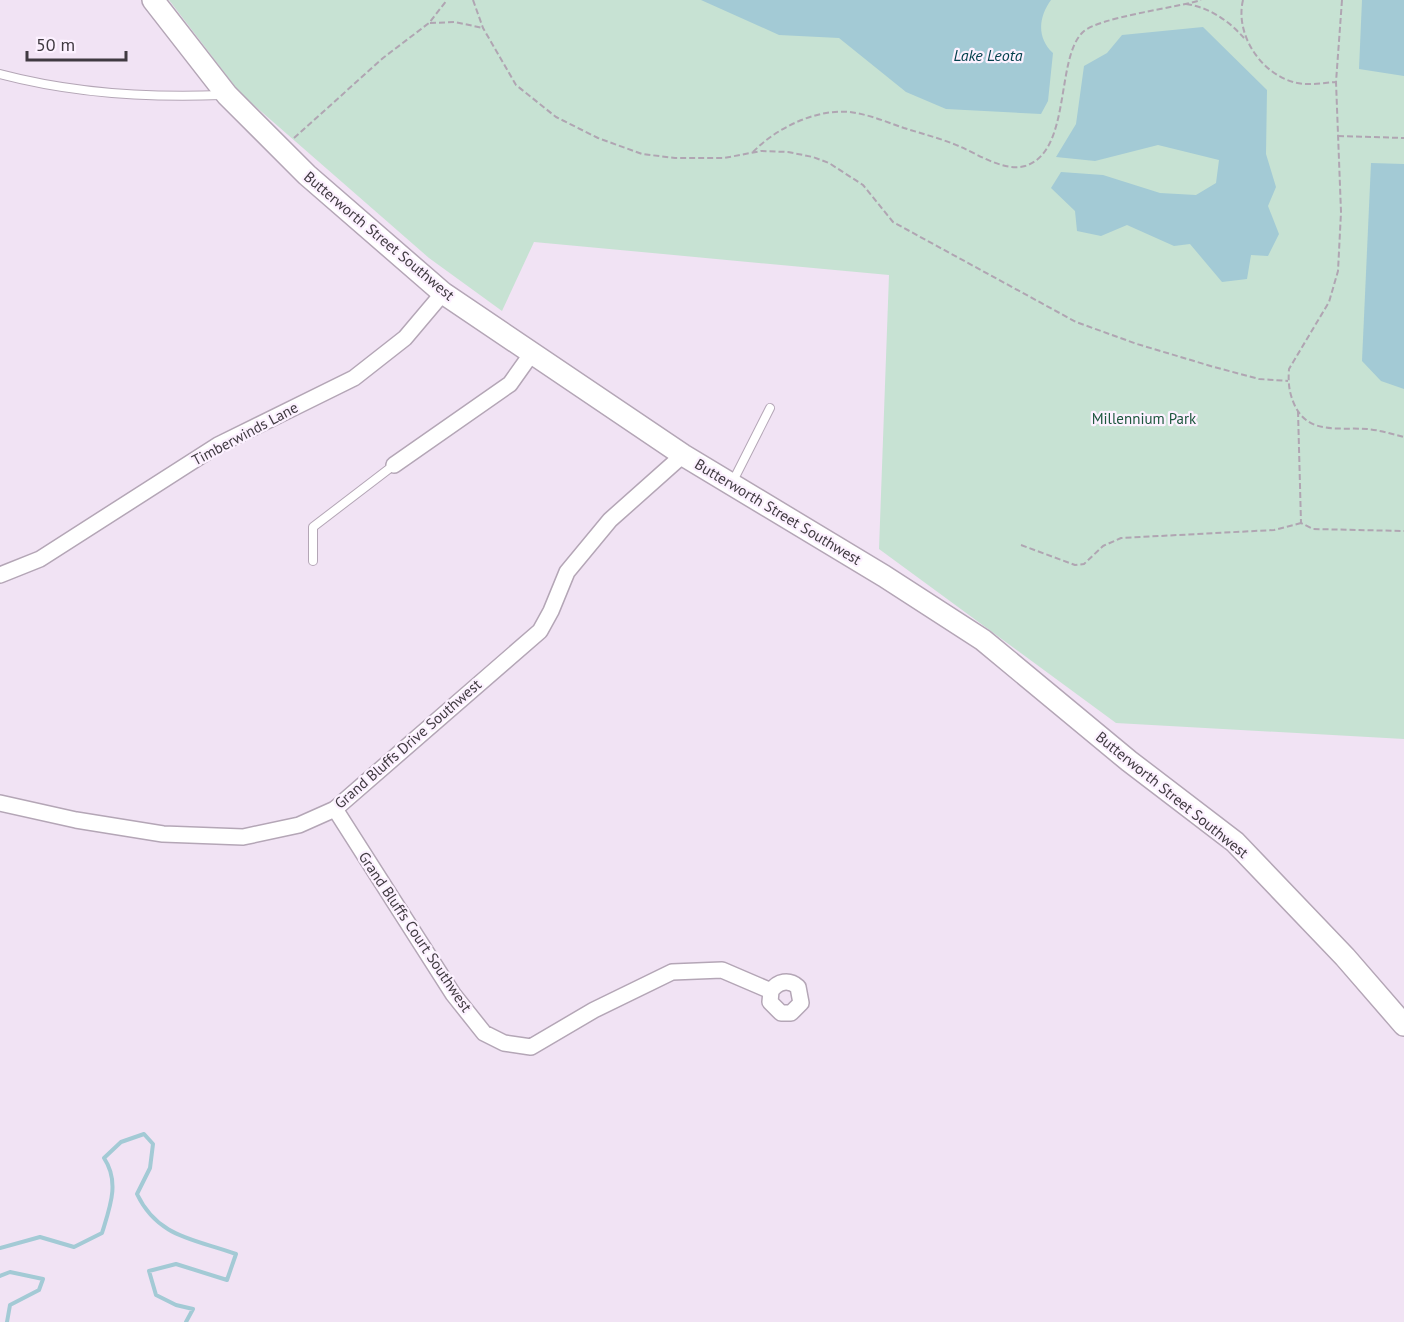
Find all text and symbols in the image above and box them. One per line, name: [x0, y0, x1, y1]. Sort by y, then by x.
scale bar: [27, 24, 126, 62]
text: 50 m: [36, 33, 75, 56]
water label: Lake Leota: [953, 45, 1023, 65]
street label: Butterworth Street Southwest: [300, 167, 459, 304]
street label: Timberwinds Lane: [188, 398, 301, 470]
park label: Millennium Park: [1092, 409, 1197, 428]
street label: Butterworth Street Southwest: [692, 454, 865, 569]
street label: Grand Bluffs Drive Southwest: [330, 675, 485, 812]
street label: Butterworth Street Southwest: [1092, 727, 1252, 862]
street label: Grand Bluffs Court Southwest: [355, 848, 476, 1015]

